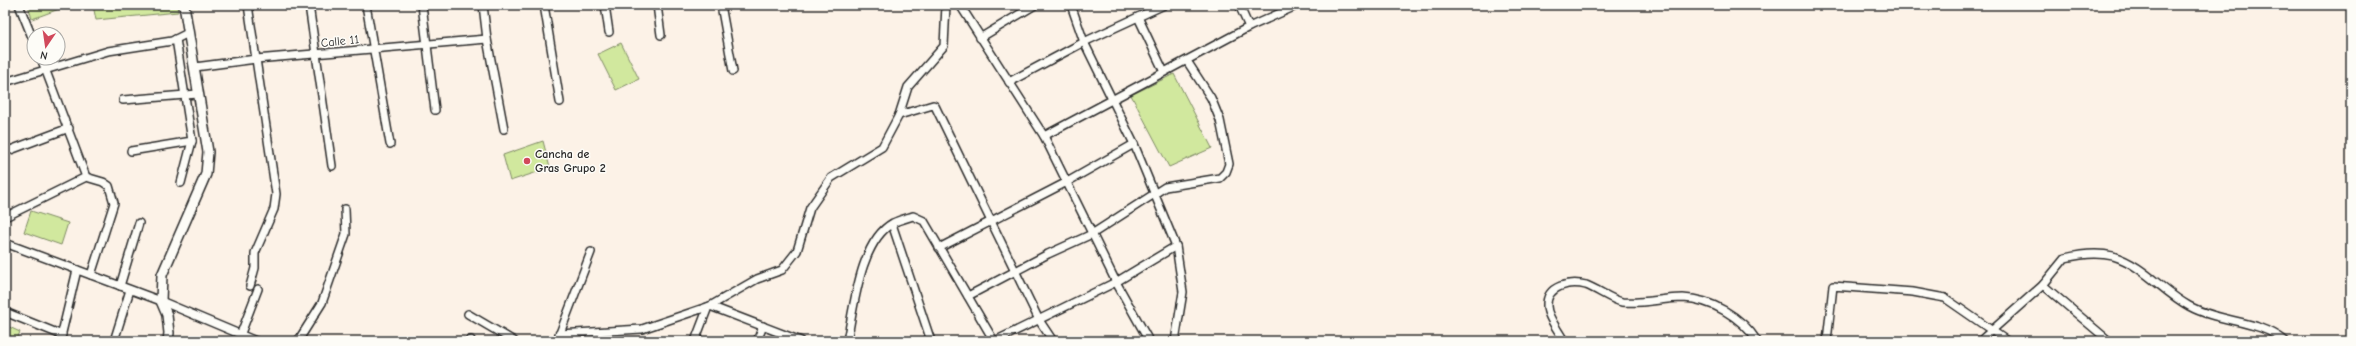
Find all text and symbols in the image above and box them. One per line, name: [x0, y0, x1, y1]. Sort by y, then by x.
north arrow: [26, 26, 66, 66]
street label: Calle 11: [320, 32, 360, 50]
text: N: [39, 48, 49, 62]
place label: Cancha de Gras Grupo 2: [535, 147, 606, 175]
marker: Cancha de Gras Grupo 2: [522, 156, 532, 166]

